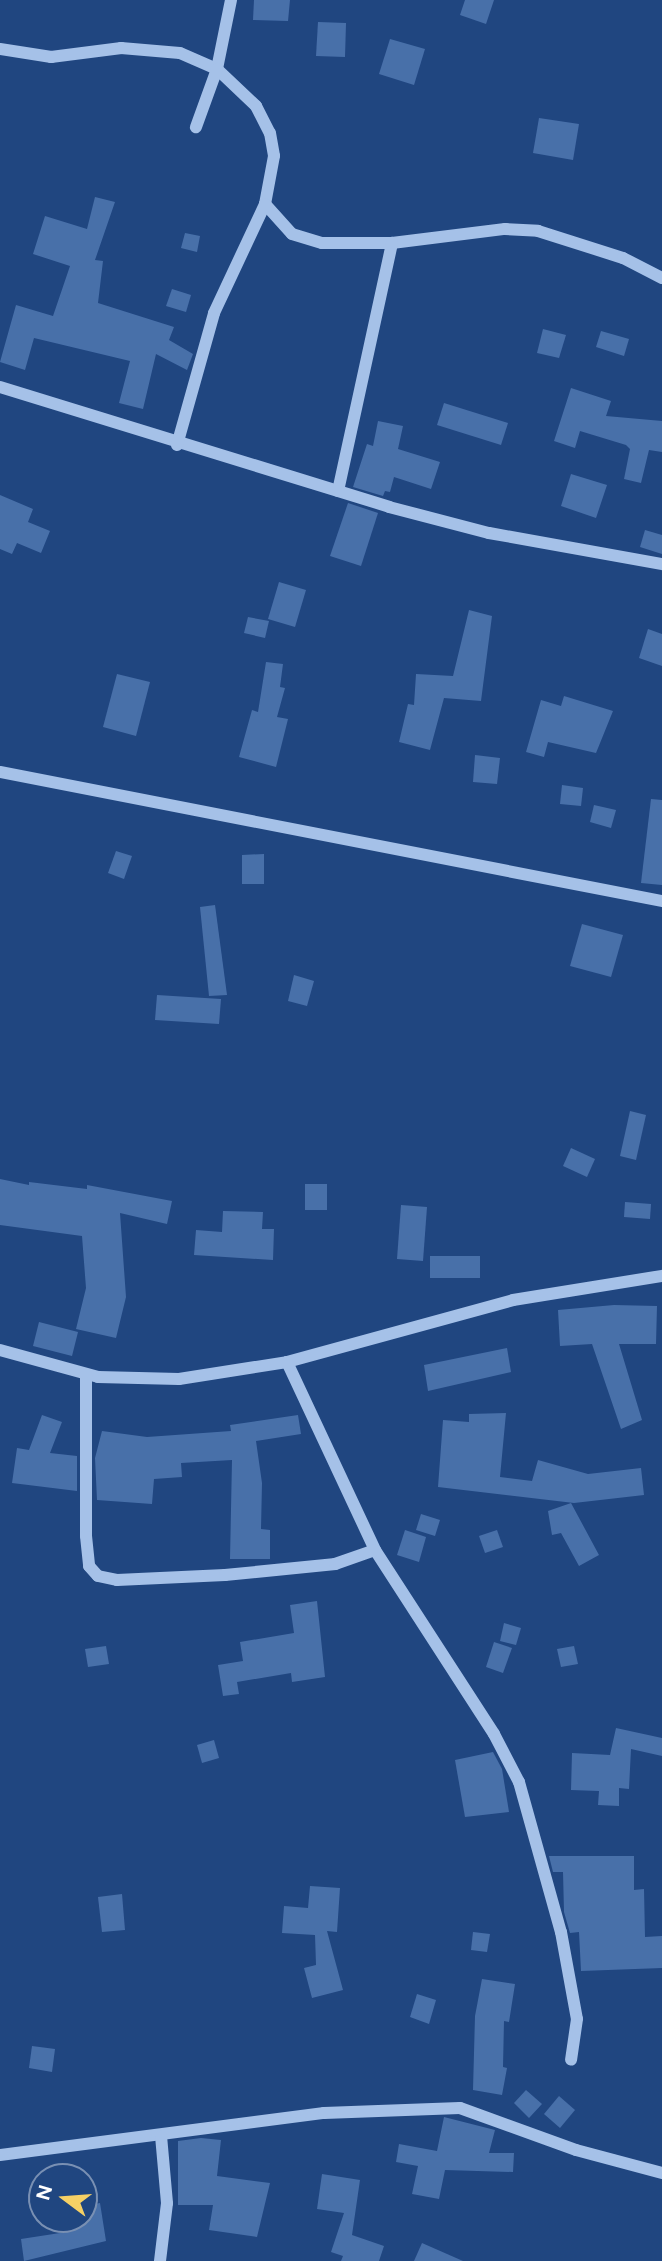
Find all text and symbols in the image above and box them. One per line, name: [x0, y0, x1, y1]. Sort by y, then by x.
north arrow: [28, 2163, 98, 2233]
text: N: [31, 2182, 57, 2203]

